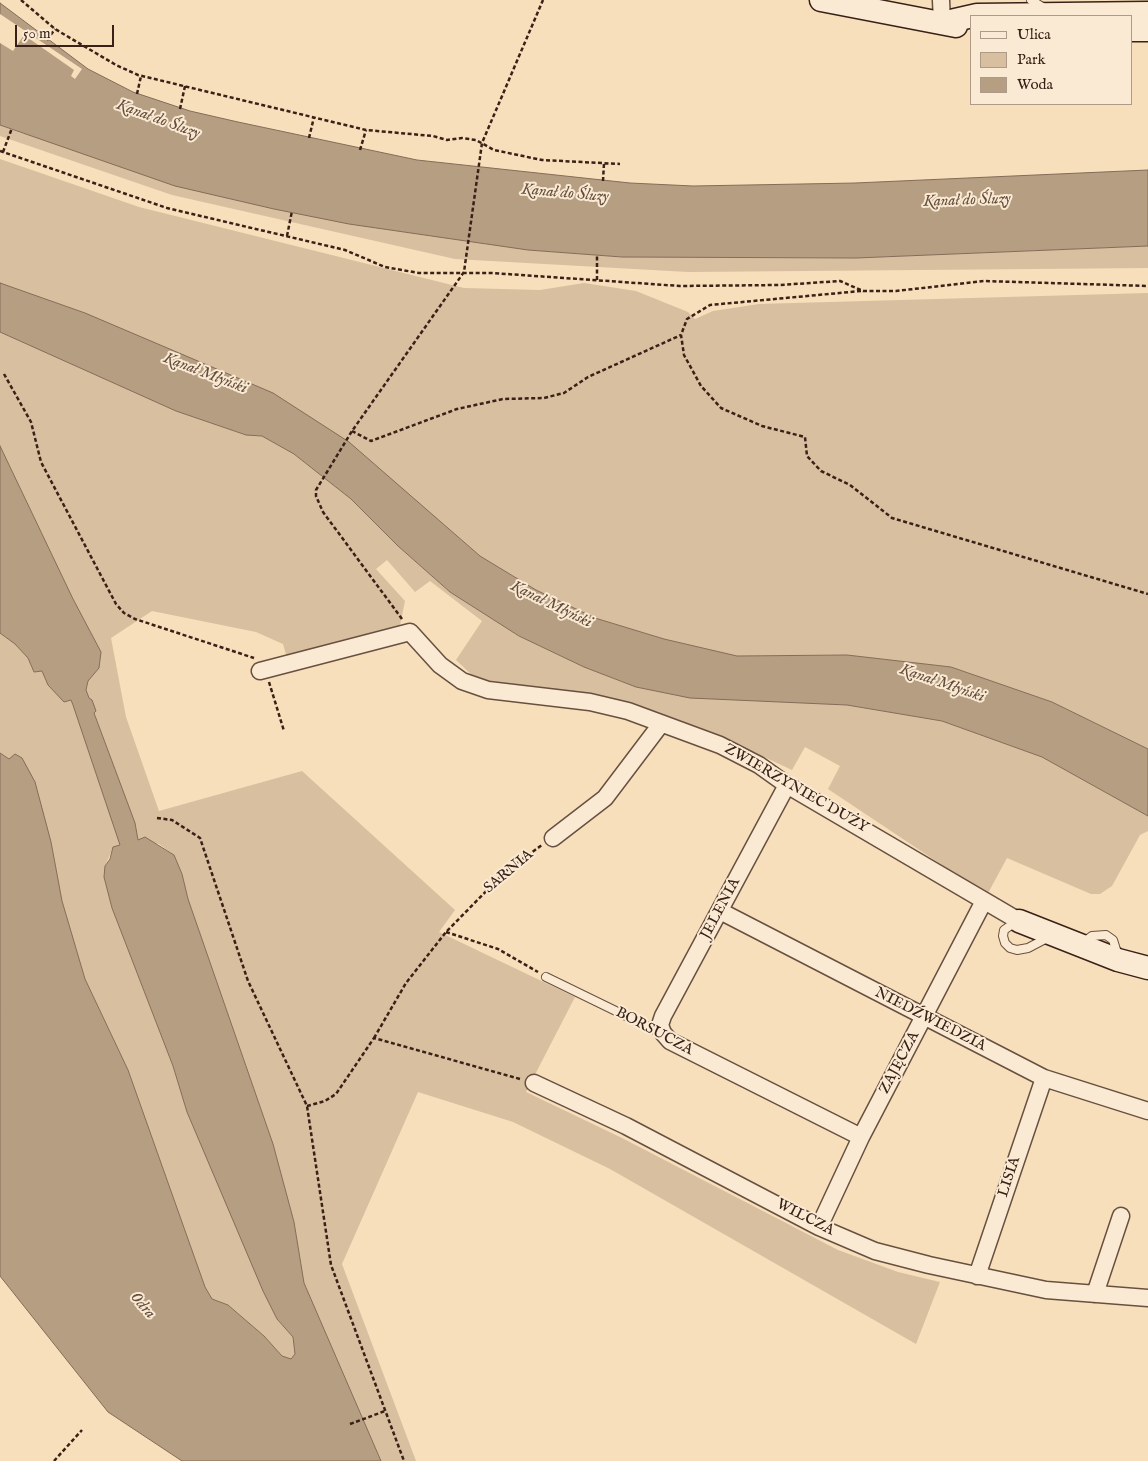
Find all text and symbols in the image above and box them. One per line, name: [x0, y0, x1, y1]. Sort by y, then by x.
scale bar: [18, 15, 116, 47]
legend: [970, 15, 1133, 105]
text: 50 m: [23, 24, 51, 43]
text: Ulica: [1017, 25, 1051, 44]
text: Park: [1017, 50, 1046, 69]
text: Woda: [1017, 75, 1053, 94]
water label: Kanał do Śluzy: [114, 96, 202, 144]
water label: Kanał do Śluzy: [521, 181, 609, 207]
water label: Kanał do Śluzy: [923, 190, 1011, 212]
water label: Kanał Młyński: [160, 349, 250, 399]
water label: Kanał Młyński: [507, 577, 595, 633]
water label: Kanał Młyński: [897, 661, 987, 707]
street label: ZWIERZYNIEC DUŻY: [721, 740, 871, 838]
street label: SARNIA: [481, 846, 537, 898]
street label: JELENIA: [697, 875, 745, 943]
street label: NIEDŹWIEDZIA: [871, 984, 989, 1056]
street label: BORSUCZA: [612, 1004, 696, 1060]
street label: ZAJĘCZA: [876, 1029, 924, 1097]
street label: LISIA: [995, 1155, 1025, 1199]
street label: WILCZA: [773, 1196, 837, 1240]
water label: Odra: [125, 1289, 159, 1323]

